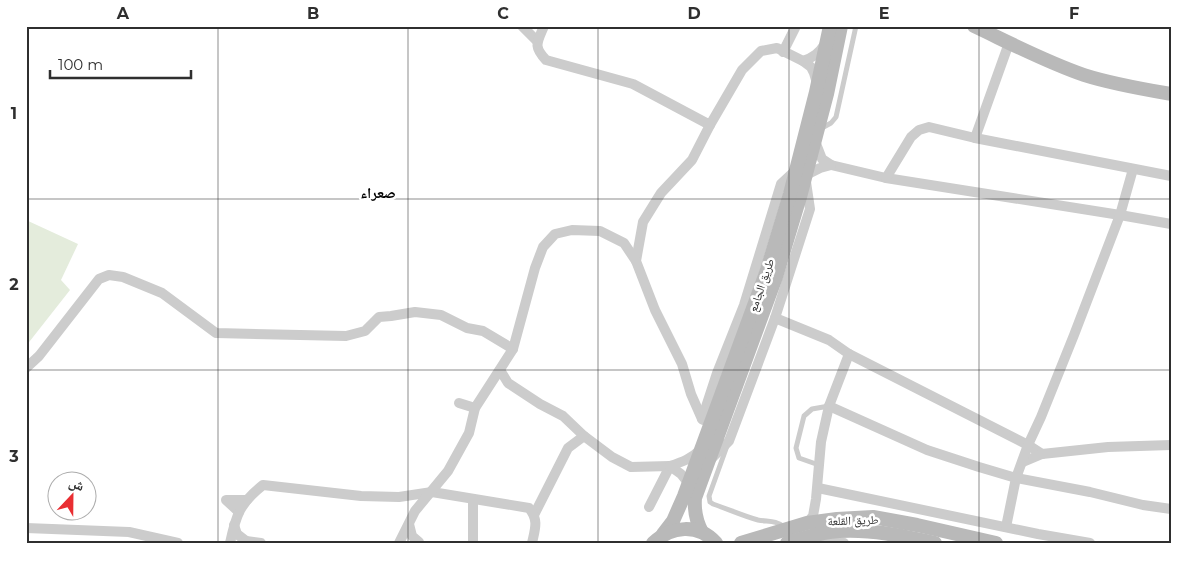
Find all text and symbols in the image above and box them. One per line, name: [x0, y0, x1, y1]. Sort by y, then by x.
text: A: [116, 4, 130, 23]
text: B: [307, 4, 319, 23]
text: C: [497, 4, 509, 23]
text: D: [687, 4, 701, 23]
text: E: [879, 4, 889, 23]
text: F: [1069, 4, 1079, 23]
scale bar: [50, 48, 191, 80]
text: 100 m: [58, 55, 103, 74]
text: 1: [11, 104, 17, 123]
district label: صعراء: [360, 183, 396, 202]
street label: طريق الجامع: [745, 256, 777, 314]
text: 2: [9, 275, 19, 294]
text: 3: [8, 447, 19, 466]
north arrow: [48, 472, 98, 522]
text: ش: [67, 473, 87, 495]
street label: طريق القلعة: [827, 512, 879, 529]

